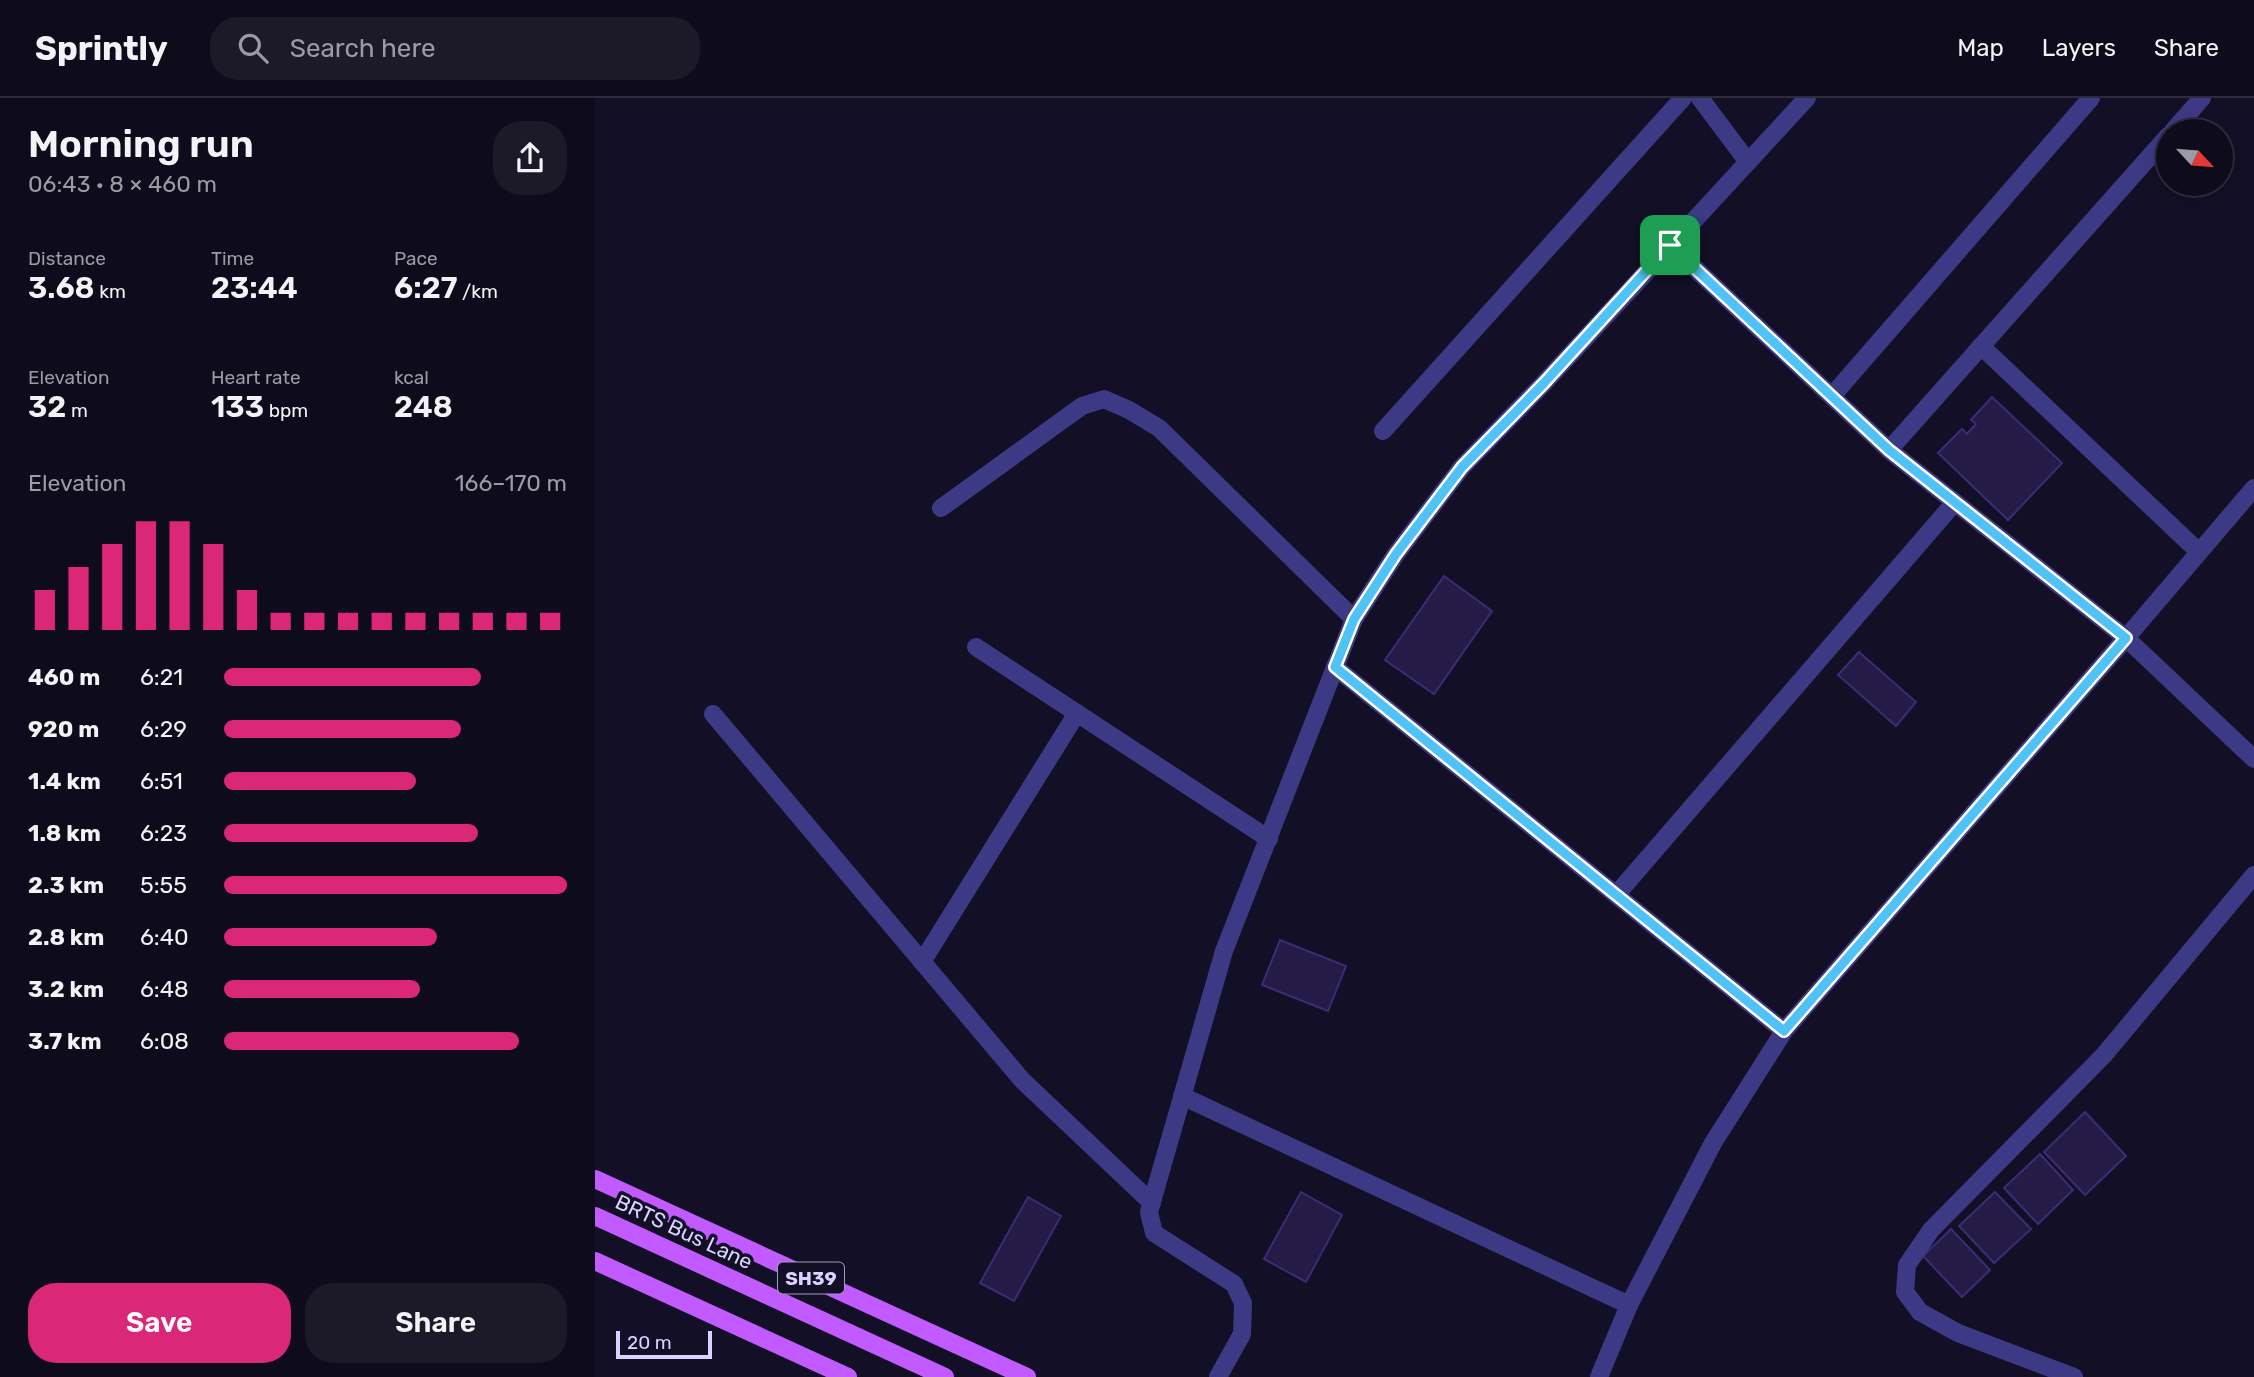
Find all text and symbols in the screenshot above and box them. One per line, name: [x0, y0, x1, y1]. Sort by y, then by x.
search box: [210, 17, 700, 80]
text: Sprintly: [35, 29, 168, 68]
icon: search: [234, 29, 272, 67]
text: Search here: [290, 33, 436, 64]
text: Map: [1957, 34, 2004, 62]
text: Layers: [2042, 34, 2116, 62]
text: Share: [2154, 34, 2219, 62]
north arrow: [2156, 119, 2233, 196]
map controls: [2156, 119, 2233, 196]
text: Morning run: [28, 121, 254, 167]
button: share: [493, 121, 567, 195]
text: 06:43 · 8 × 460 m: [28, 170, 217, 198]
pin: [1640, 215, 1700, 275]
icon: arrive: [1651, 226, 1689, 264]
text: Distance: [28, 247, 106, 270]
text: Time: [211, 247, 254, 270]
text: Pace: [394, 247, 438, 270]
text: 3.68: [28, 270, 95, 306]
text: 23:44: [211, 270, 298, 306]
text: 6:27: [394, 270, 457, 306]
text: km: [95, 280, 126, 303]
text: /km: [457, 280, 498, 303]
text: Elevation: [28, 366, 109, 389]
text: Heart rate: [211, 366, 301, 389]
text: kcal: [394, 366, 429, 389]
text: 32: [28, 389, 66, 425]
text: 133: [211, 389, 264, 425]
text: 248: [394, 389, 453, 425]
text: m: [66, 399, 88, 422]
text: bpm: [264, 399, 308, 422]
text: Elevation: [28, 469, 127, 497]
text: 166–170 m: [455, 469, 567, 497]
text: 460 m: [28, 663, 100, 691]
text: 6:21: [140, 663, 183, 691]
text: 920 m: [28, 715, 99, 743]
text: 6:29: [140, 715, 187, 743]
text: 1.4 km: [28, 767, 101, 795]
text: 6:51: [140, 767, 183, 795]
text: 1.8 km: [28, 819, 101, 847]
text: 6:23: [140, 819, 187, 847]
text: 2.3 km: [28, 871, 104, 899]
text: 5:55: [140, 871, 187, 899]
text: 2.8 km: [28, 923, 104, 951]
text: 6:40: [140, 923, 189, 951]
text: 3.2 km: [28, 975, 104, 1003]
text: 6:48: [140, 975, 189, 1003]
text: 3.7 km: [28, 1027, 102, 1055]
text: 6:08: [140, 1027, 189, 1055]
street label: BRTS Bus Lane: [612, 1189, 757, 1274]
road number: SH39: [778, 1262, 844, 1294]
button: Save: [28, 1283, 291, 1363]
button: Share: [305, 1283, 567, 1363]
scale bar: [616, 1328, 712, 1360]
text: 20 m: [627, 1331, 672, 1354]

